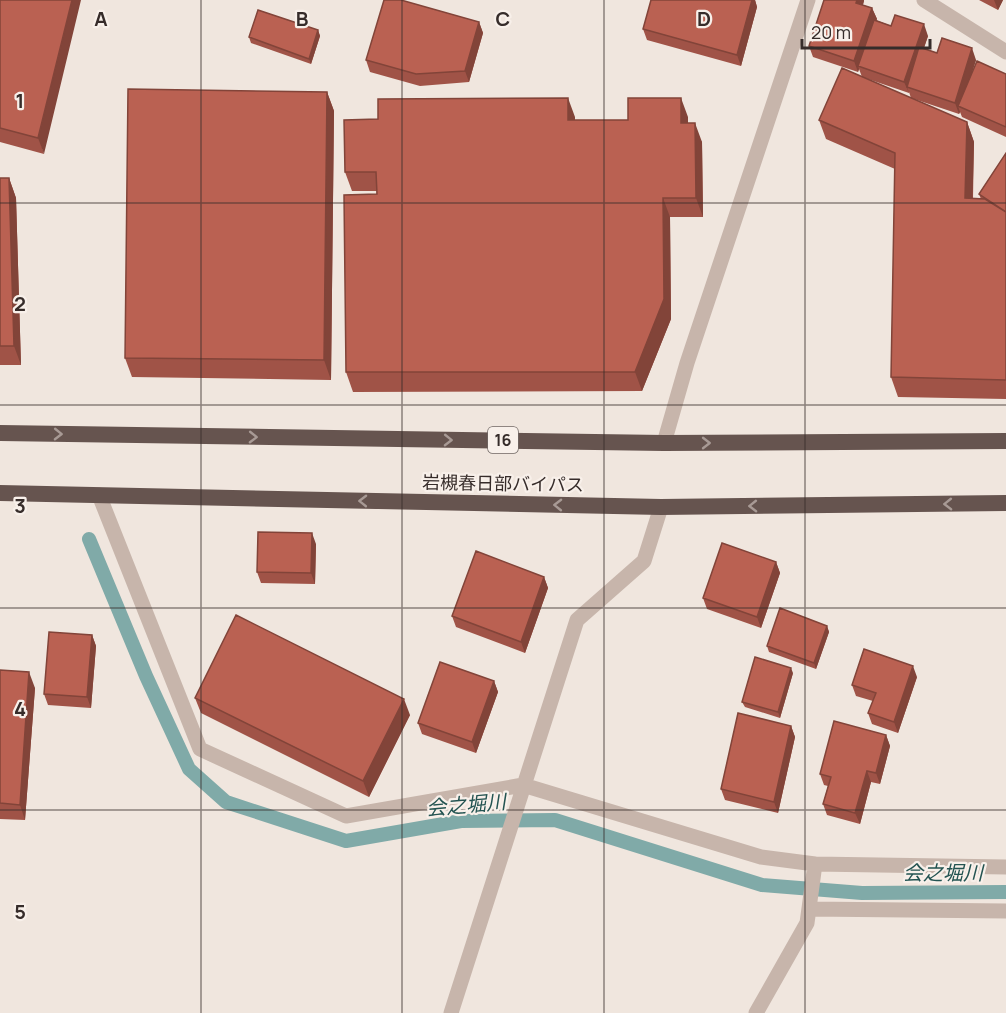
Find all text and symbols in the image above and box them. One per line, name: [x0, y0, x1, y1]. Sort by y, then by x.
text: A: [94, 5, 108, 32]
text: B: [296, 5, 309, 32]
text: C: [496, 5, 510, 32]
text: D: [697, 5, 711, 32]
scale bar: [802, 12, 930, 50]
text: 20 m: [811, 20, 851, 44]
text: 1: [16, 87, 24, 114]
text: 2: [14, 290, 26, 317]
road number: 16: [488, 427, 518, 453]
one-way arrow: [54, 428, 63, 440]
one-way arrow: [249, 431, 258, 443]
one-way arrow: [444, 433, 453, 446]
one-way arrow: [702, 436, 711, 449]
street label: 岩槻春日部バイパス: [422, 470, 584, 496]
text: 3: [14, 492, 26, 519]
one-way arrow: [358, 494, 367, 507]
one-way arrow: [943, 498, 952, 510]
one-way arrow: [553, 499, 562, 511]
one-way arrow: [748, 500, 757, 512]
text: 4: [14, 695, 26, 722]
water label: 会之堀川: [425, 787, 509, 821]
water label: 会之堀川: [903, 859, 985, 886]
text: 5: [14, 898, 26, 925]

